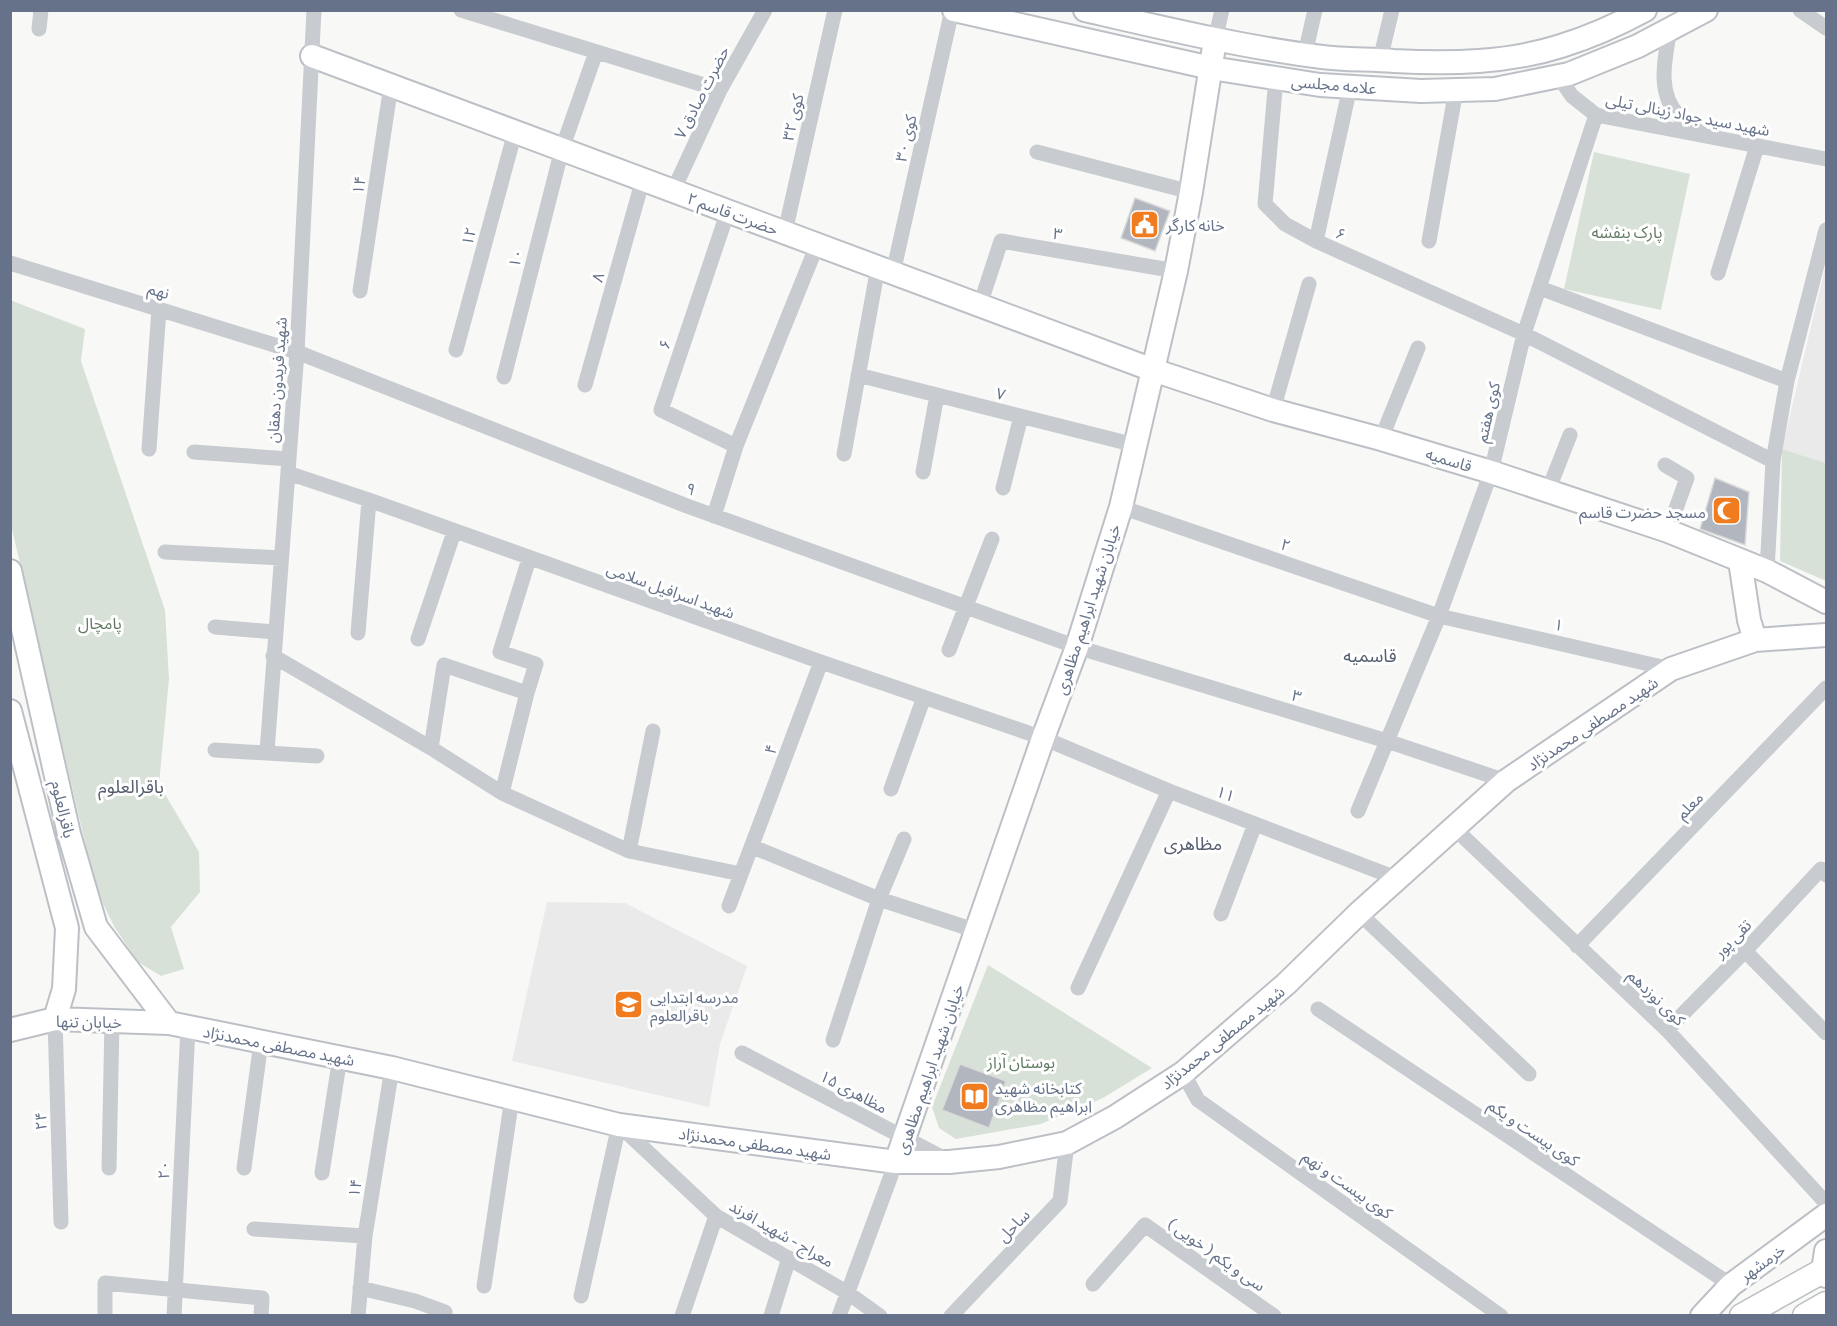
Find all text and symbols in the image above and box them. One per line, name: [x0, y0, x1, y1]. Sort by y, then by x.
street label: ۷ حضرت صادق: [670, 43, 733, 142]
street label: علامه مجلسی: [1290, 71, 1377, 98]
street label: شهید سید جواد زینالی تیلی: [1604, 89, 1771, 140]
street label: کوی ۳۲: [777, 91, 808, 143]
street label: کوی ۳۰: [890, 112, 921, 164]
street label: ۱۴: [347, 174, 369, 196]
street label: ۲ حضرت قاسم: [684, 188, 781, 242]
public building icon: خانه کارگر: [1129, 208, 1161, 240]
place label: خانه کارگر: [1165, 215, 1225, 235]
street label: ۶: [1333, 222, 1349, 244]
park label: پارک بنفشه: [1592, 222, 1662, 243]
street label: ۳: [1052, 223, 1064, 243]
street label: ۱۲: [456, 225, 480, 247]
street label: ۱۰: [504, 247, 526, 269]
street label: ۸: [587, 270, 607, 284]
street label: نهم: [145, 278, 172, 306]
street label: شهید فریدون دهقان: [262, 316, 291, 444]
street label: ۶: [654, 337, 674, 351]
street label: کوی هفتم: [1471, 380, 1507, 445]
street label: ۷: [994, 383, 1008, 403]
street label: قاسمیه: [1424, 443, 1474, 475]
street label: ۹: [683, 477, 699, 499]
mosque icon: مسجد حضرت قاسم: [1711, 495, 1743, 527]
place label: مسجد حضرت قاسم: [1579, 502, 1706, 525]
street label: خیابان شهید ابراهیم مظاهری: [1050, 521, 1127, 698]
street label: ۲: [1279, 534, 1293, 554]
street label: شهید اسرافیل سلامی: [604, 558, 737, 623]
park label: پامچال: [78, 613, 122, 634]
street label: ۱: [1552, 614, 1566, 634]
district label: قاسمیه: [1343, 644, 1397, 666]
street label: شهید مصطفی محمدنژاد: [1523, 672, 1662, 775]
street label: ۳: [1290, 685, 1304, 705]
street label: ۴: [760, 741, 780, 757]
district label: باقرالعلوم: [98, 775, 164, 801]
street label: باقرالعلوم: [44, 778, 80, 841]
street label: ۱۱: [1214, 781, 1238, 805]
street label: معلم: [1672, 787, 1709, 825]
district label: مظاهری: [1164, 832, 1222, 855]
street label: تقی پور: [1709, 915, 1756, 963]
street label: کوی نوزدهم: [1622, 965, 1690, 1032]
street label: شهید مصطفی محمدنژاد: [1156, 981, 1288, 1094]
street label: خیابان شهید ابراهیم مظاهری: [891, 982, 971, 1158]
place label: مدرسه ابتدایی باقرالعلوم: [650, 987, 739, 1028]
school or university icon: مدرسه ابتدایی باقرالعلوم: [613, 989, 645, 1021]
street label: خیابان تنها: [56, 1011, 122, 1032]
street label: شهید مصطفی محمدنژاد: [201, 1021, 356, 1070]
park label: بوستان آراز: [986, 1052, 1055, 1072]
street label: ۱۵ مظاهری: [817, 1065, 891, 1118]
place label: کتابخانه شهید ابراهیم مظاهری: [995, 1078, 1092, 1119]
library icon: کتابخانه شهید ابراهیم مظاهری: [958, 1080, 990, 1112]
street label: کوی بیست و یکم: [1483, 1095, 1584, 1173]
street label: ۲۴: [30, 1112, 50, 1130]
street label: شهید مصطفی محمدنژاد: [677, 1123, 833, 1164]
street label: کوی بیست و نهم: [1297, 1146, 1397, 1226]
street label: ۲۰: [153, 1160, 173, 1180]
street label: ۱۴: [343, 1177, 365, 1199]
street label: معراج - شهید افرند: [724, 1195, 838, 1274]
street label: ساحل: [993, 1205, 1034, 1246]
street label: سی و یکم ( خویی ): [1162, 1213, 1269, 1298]
street label: خرمشهر: [1735, 1239, 1789, 1286]

